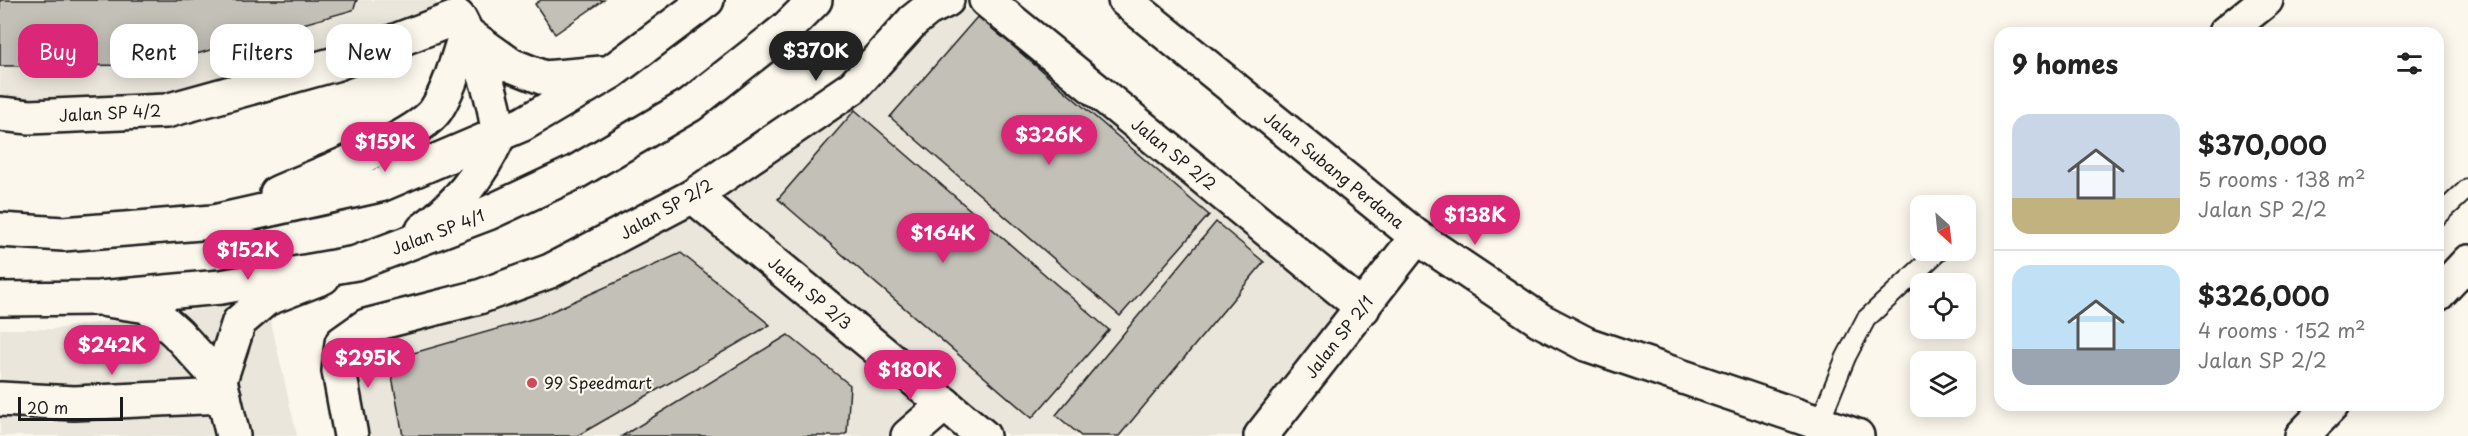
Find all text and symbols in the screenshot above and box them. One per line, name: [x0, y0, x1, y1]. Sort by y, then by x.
chip: Buy: [18, 24, 98, 78]
chip: Rent: [110, 24, 198, 78]
chip: Filters: [210, 24, 314, 78]
chip: New: [326, 24, 412, 78]
pin: $370K: [774, 31, 858, 82]
text: $370K: [783, 35, 849, 65]
text: 9 homes: [2012, 44, 2118, 83]
icon: filters: [2393, 47, 2426, 80]
street label: Jalan SP 4/2: [58, 97, 162, 127]
street label: Jalan Subang Perdana: [1259, 105, 1410, 233]
street label: Jalan SP 2/2: [1127, 111, 1222, 195]
pin: $326K: [1007, 115, 1091, 166]
text: $326K: [1015, 119, 1083, 149]
pin: $159K: [343, 122, 427, 173]
text: $370,000: [2198, 125, 2327, 164]
text: $159K: [355, 126, 415, 156]
icon: home: [2060, 138, 2132, 210]
text: 5 rooms · 138 m²: [2198, 164, 2366, 194]
street label: Jalan SP 2/2: [615, 172, 716, 244]
text: Jalan SP 2/2: [2198, 194, 2327, 224]
pin: $138K: [1433, 195, 1517, 246]
north arrow: [1910, 195, 1976, 261]
map controls: [1910, 195, 1976, 417]
text: $138K: [1444, 199, 1506, 229]
street label: Jalan SP 4/1: [387, 202, 488, 260]
pin: $164K: [901, 213, 985, 264]
text: $164K: [911, 217, 975, 247]
pin: $152K: [206, 230, 290, 281]
text: $152K: [217, 234, 279, 264]
street label: Jalan SP 2/3: [764, 250, 858, 334]
button: locate: [1910, 273, 1976, 339]
text: $326,000: [2198, 276, 2330, 315]
icon: home: [2060, 289, 2132, 361]
street label: Jalan SP 2/1: [1298, 290, 1378, 383]
text: 4 rooms · 152 m²: [2198, 315, 2366, 345]
pin: $242K: [70, 325, 154, 376]
text: $242K: [78, 329, 146, 359]
pin: $295K: [326, 338, 410, 389]
text: $295K: [335, 342, 401, 372]
text: Jalan SP 2/2: [2198, 345, 2327, 375]
pin: $180K: [868, 350, 952, 401]
button: layers: [1910, 351, 1976, 417]
text: $180K: [878, 354, 942, 384]
place label: 99 Speedmart: [544, 370, 652, 394]
marker: 99 Speedmart: [525, 376, 539, 390]
scale bar: [18, 394, 123, 422]
text: 20 m: [27, 395, 68, 419]

